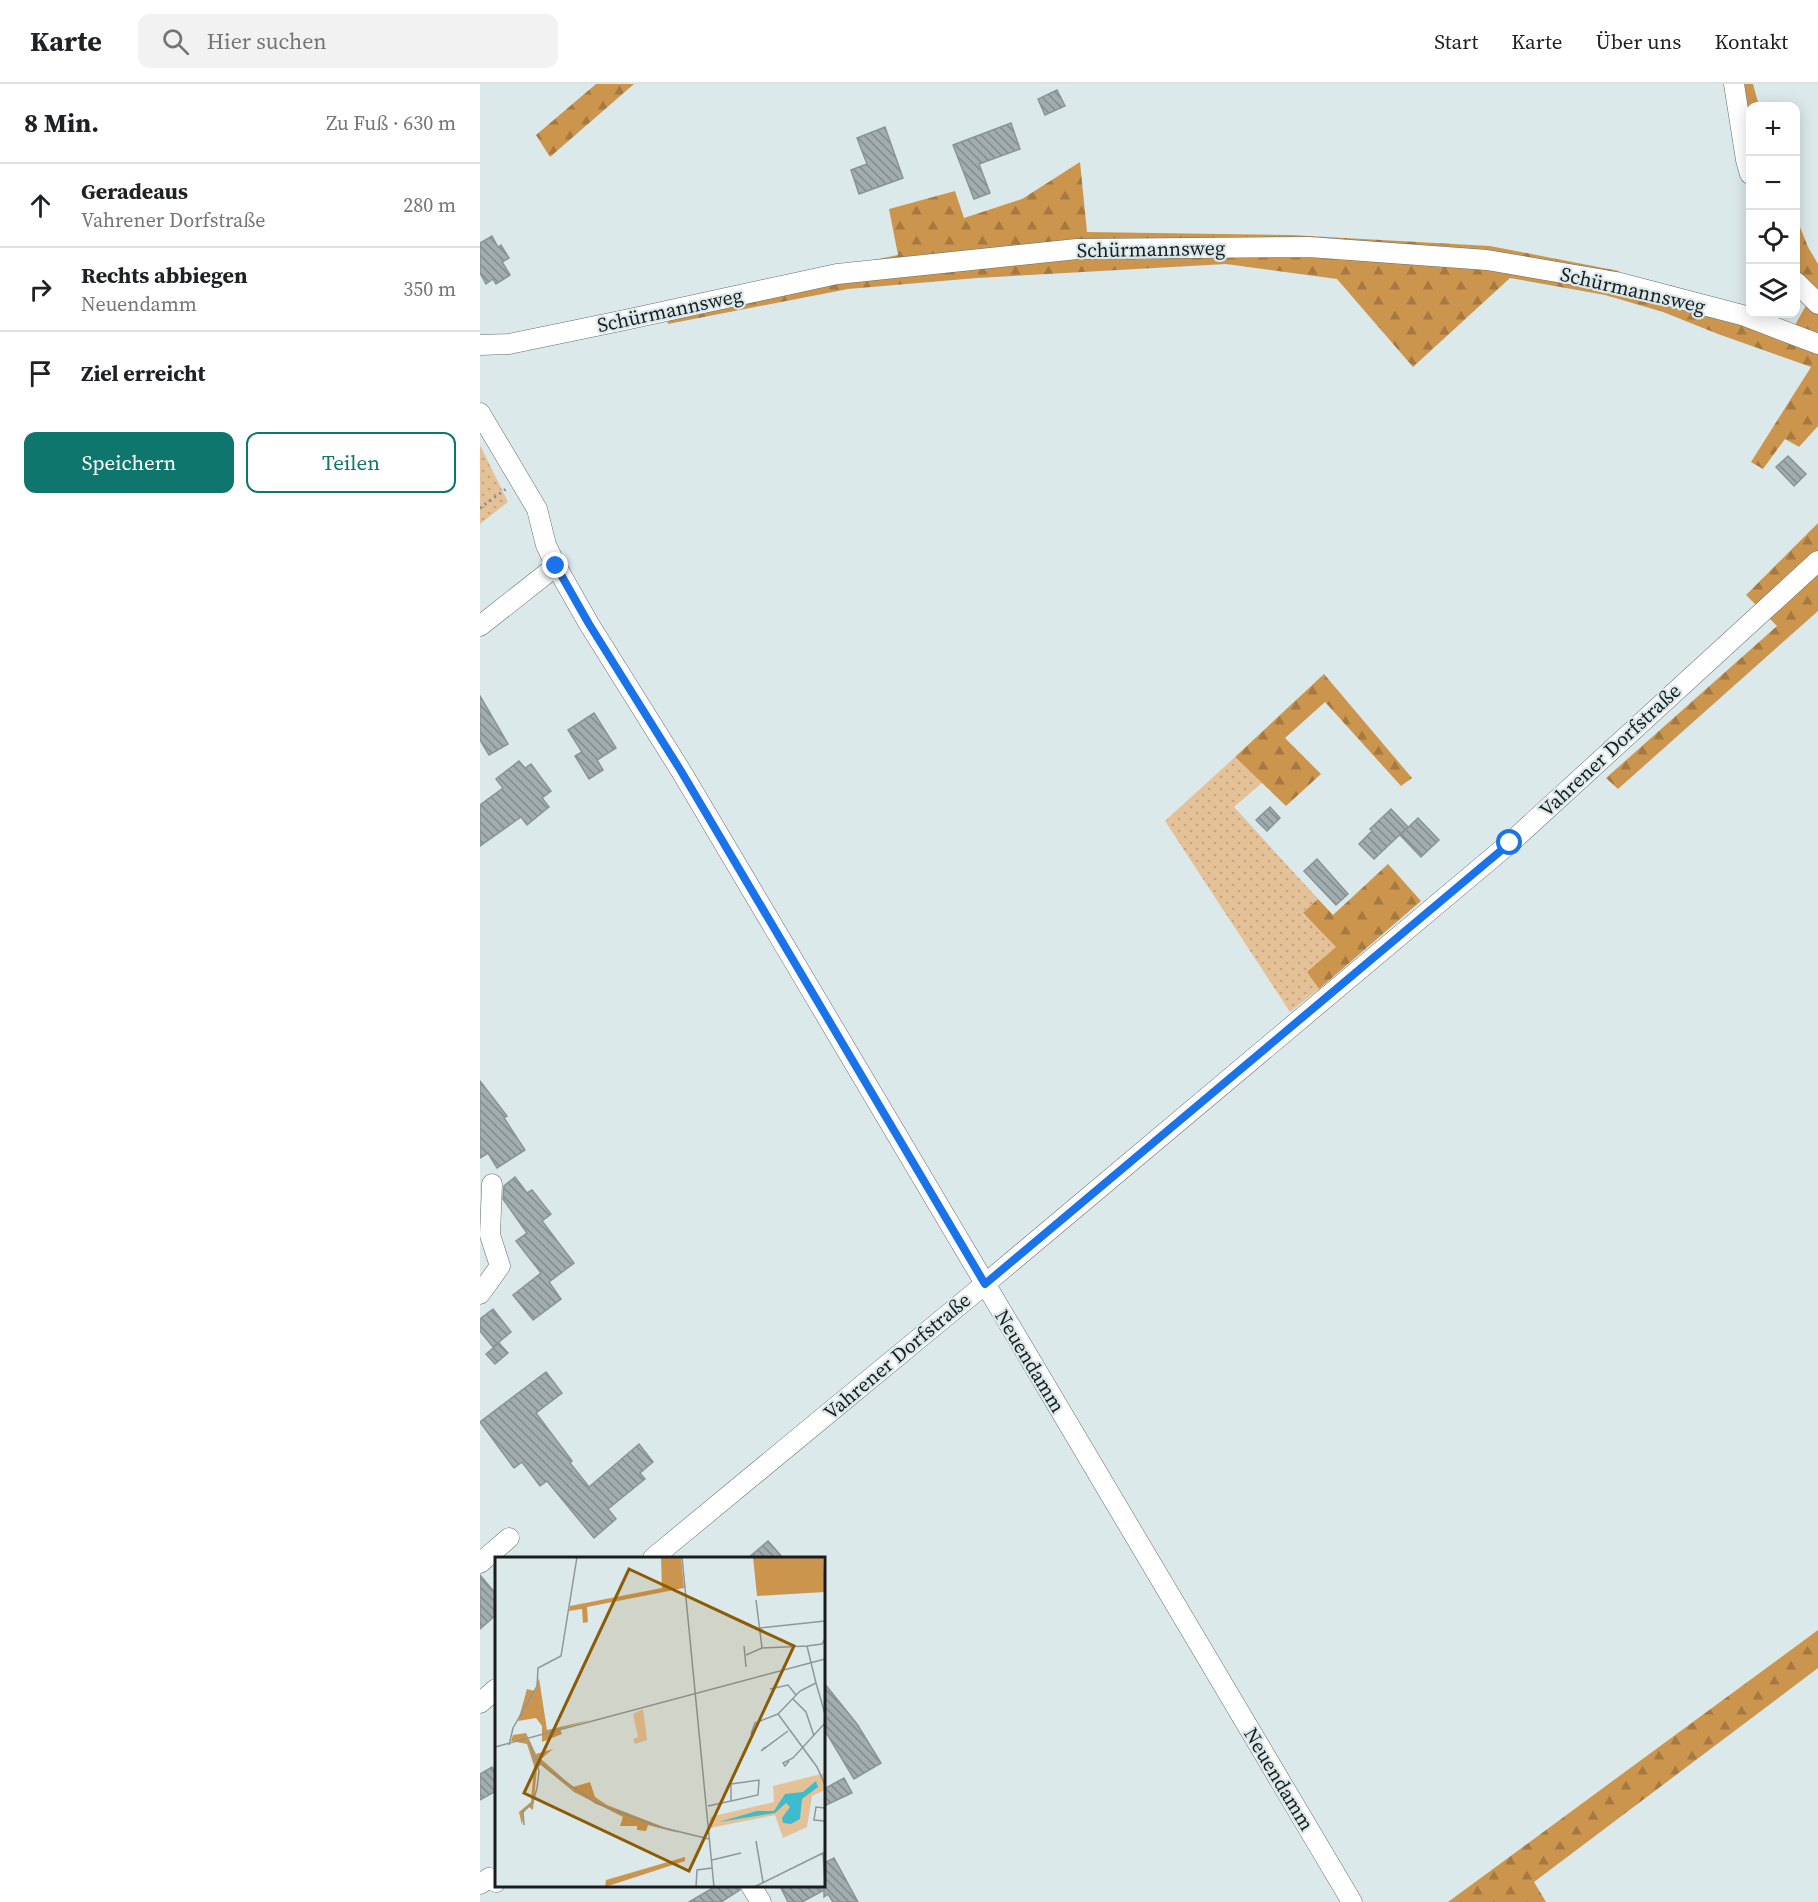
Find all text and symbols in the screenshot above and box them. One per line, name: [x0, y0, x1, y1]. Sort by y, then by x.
search box: [138, 14, 558, 68]
text: Karte: [30, 22, 102, 60]
icon: search: [159, 25, 192, 58]
text: Hier suchen: [207, 26, 327, 56]
text: Start: [1434, 27, 1478, 56]
text: Karte: [1511, 27, 1562, 56]
text: Über uns: [1595, 27, 1681, 56]
text: Kontakt: [1714, 27, 1788, 56]
map controls: [1746, 102, 1800, 318]
button: +: [1746, 102, 1800, 156]
text: 8 Min.: [24, 105, 99, 141]
text: Zu Fuß · 630 m: [326, 109, 456, 137]
button: −: [1746, 156, 1800, 210]
text: Geradeaus: [81, 176, 188, 206]
icon: ahead: [24, 189, 57, 222]
text: 280 m: [403, 191, 456, 219]
text: Vahrener Dorfstraße: [81, 206, 265, 234]
button: locate: [1746, 210, 1800, 264]
street label: Schürmannsweg: [1077, 234, 1225, 264]
text: Rechts abbiegen: [81, 260, 248, 290]
street label: Schürmannsweg: [1558, 260, 1708, 320]
button: layers: [1746, 264, 1800, 318]
icon: right: [24, 273, 57, 306]
text: 350 m: [403, 275, 456, 303]
street label: Schürmannsweg: [595, 281, 745, 339]
text: Neuendamm: [81, 290, 197, 318]
icon: arrive: [24, 357, 57, 390]
text: Ziel erreicht: [81, 358, 205, 388]
button: Speichern: [24, 432, 234, 493]
button: Teilen: [246, 432, 456, 493]
route end: [542, 552, 568, 578]
street label: Vahrener Dorfstraße: [1533, 677, 1687, 823]
route start: [1496, 829, 1522, 855]
street label: Vahrener Dorfstraße: [817, 1286, 977, 1426]
street label: Neuendamm: [988, 1304, 1072, 1418]
inset map: [495, 1557, 825, 1887]
street label: Neuendamm: [1237, 1722, 1321, 1836]

